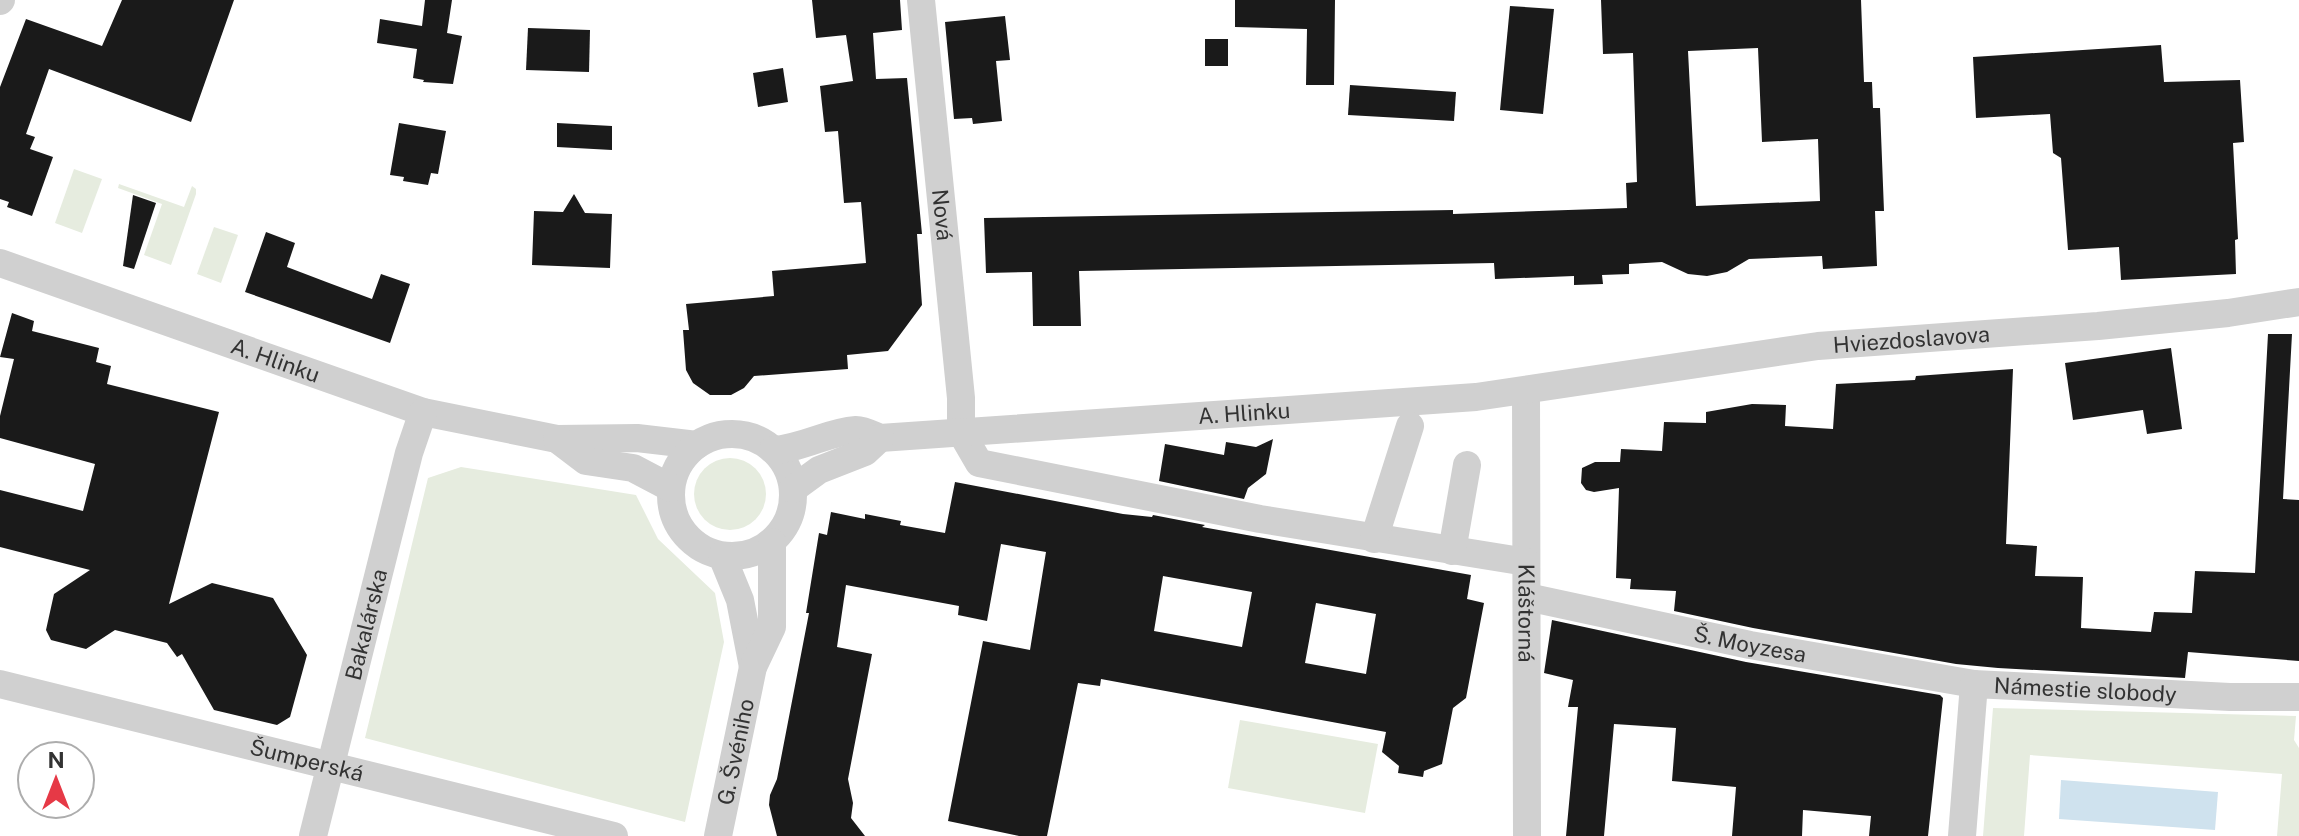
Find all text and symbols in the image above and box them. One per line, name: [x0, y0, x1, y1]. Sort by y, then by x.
street label: Nová: [927, 188, 958, 242]
street label: Hviezdoslavova: [1832, 321, 1991, 358]
street label: A. Hlinku: [227, 332, 323, 388]
street label: A. Hlinku: [1197, 397, 1291, 429]
street label: Kláštorná: [1513, 564, 1540, 662]
street label: Bakalárska: [340, 566, 392, 683]
street label: Š. Moyzesa: [1691, 620, 1808, 668]
street label: Námestie slobody: [1993, 672, 2178, 707]
street label: G. Švéniho: [712, 696, 759, 807]
street label: Šumperská: [247, 733, 366, 787]
north arrow: [16, 740, 96, 820]
text: N: [47, 747, 65, 773]

